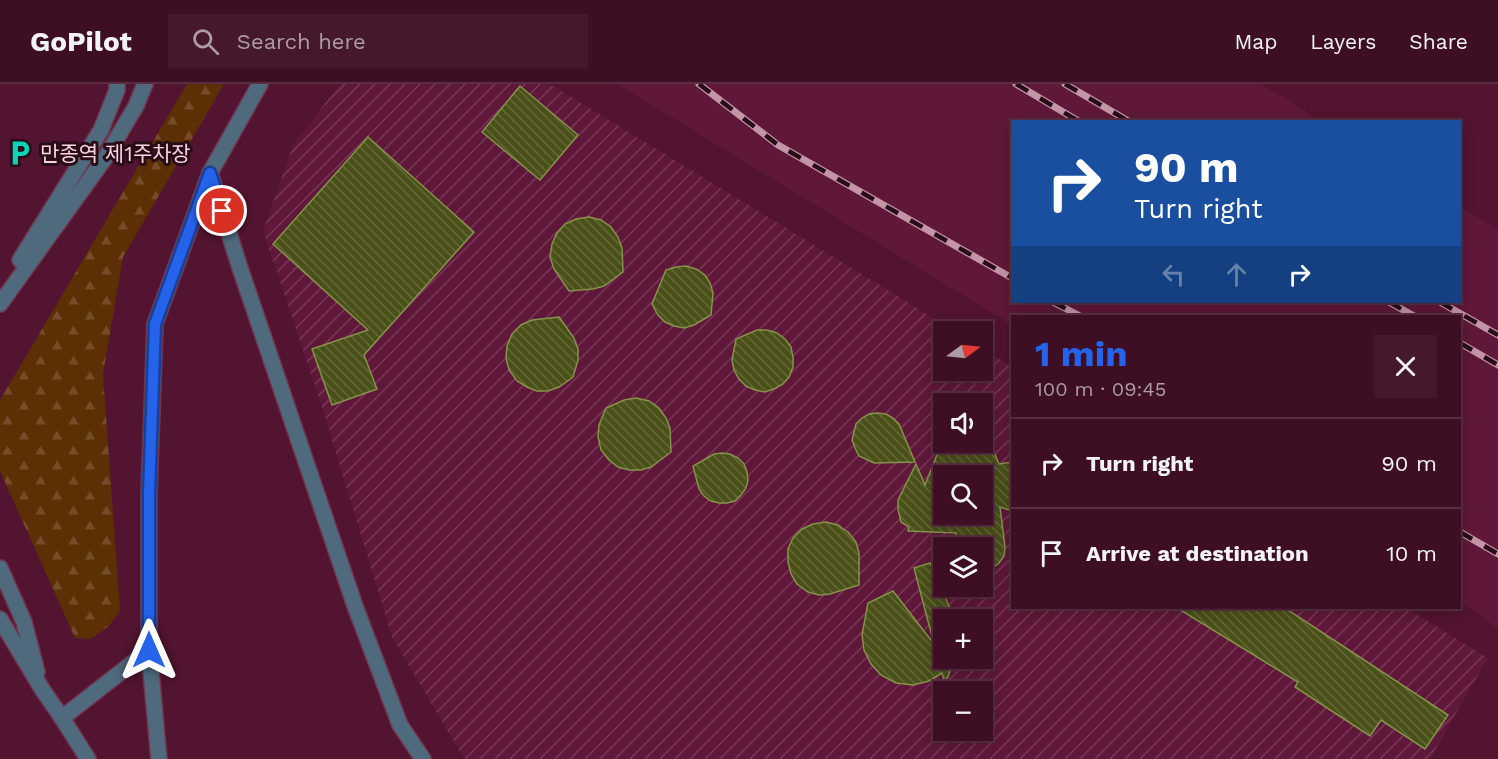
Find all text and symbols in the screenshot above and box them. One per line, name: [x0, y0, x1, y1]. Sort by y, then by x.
search box: [168, 14, 588, 68]
text: GoPilot: [30, 25, 132, 58]
icon: search: [189, 25, 222, 58]
text: Search here: [237, 29, 366, 54]
text: Map: [1234, 29, 1277, 54]
text: Layers: [1310, 29, 1376, 54]
text: Share: [1409, 29, 1468, 54]
parking icon: 만종역 제1주차장: [5, 138, 35, 168]
place label: 만종역 제1주차장: [40, 141, 191, 166]
text: 90 m: [1134, 143, 1238, 192]
icon: right: [1035, 144, 1113, 222]
pin: [196, 185, 247, 236]
text: Turn right: [1134, 193, 1263, 225]
icon: arrive: [205, 194, 238, 227]
icon: left: [1157, 258, 1190, 291]
icon: ahead: [1220, 258, 1253, 291]
icon: right: [1283, 258, 1316, 291]
north arrow: [933, 321, 993, 381]
map controls: [933, 321, 993, 741]
text: 1 min: [1035, 333, 1127, 375]
button: close: [1374, 335, 1437, 398]
text: 100 m · 09:45: [1035, 377, 1166, 401]
button: sound: [933, 393, 993, 453]
icon: right: [1035, 447, 1068, 480]
text: Turn right: [1086, 451, 1193, 476]
text: 90 m: [1381, 451, 1437, 476]
button: search: [933, 465, 993, 525]
button: layers: [933, 537, 993, 597]
icon: arrive: [1035, 537, 1068, 570]
text: Arrive at destination: [1086, 541, 1309, 566]
text: 10 m: [1386, 541, 1437, 566]
button: +: [933, 609, 993, 669]
position arrow: [117, 618, 181, 682]
button: −: [933, 681, 993, 741]

